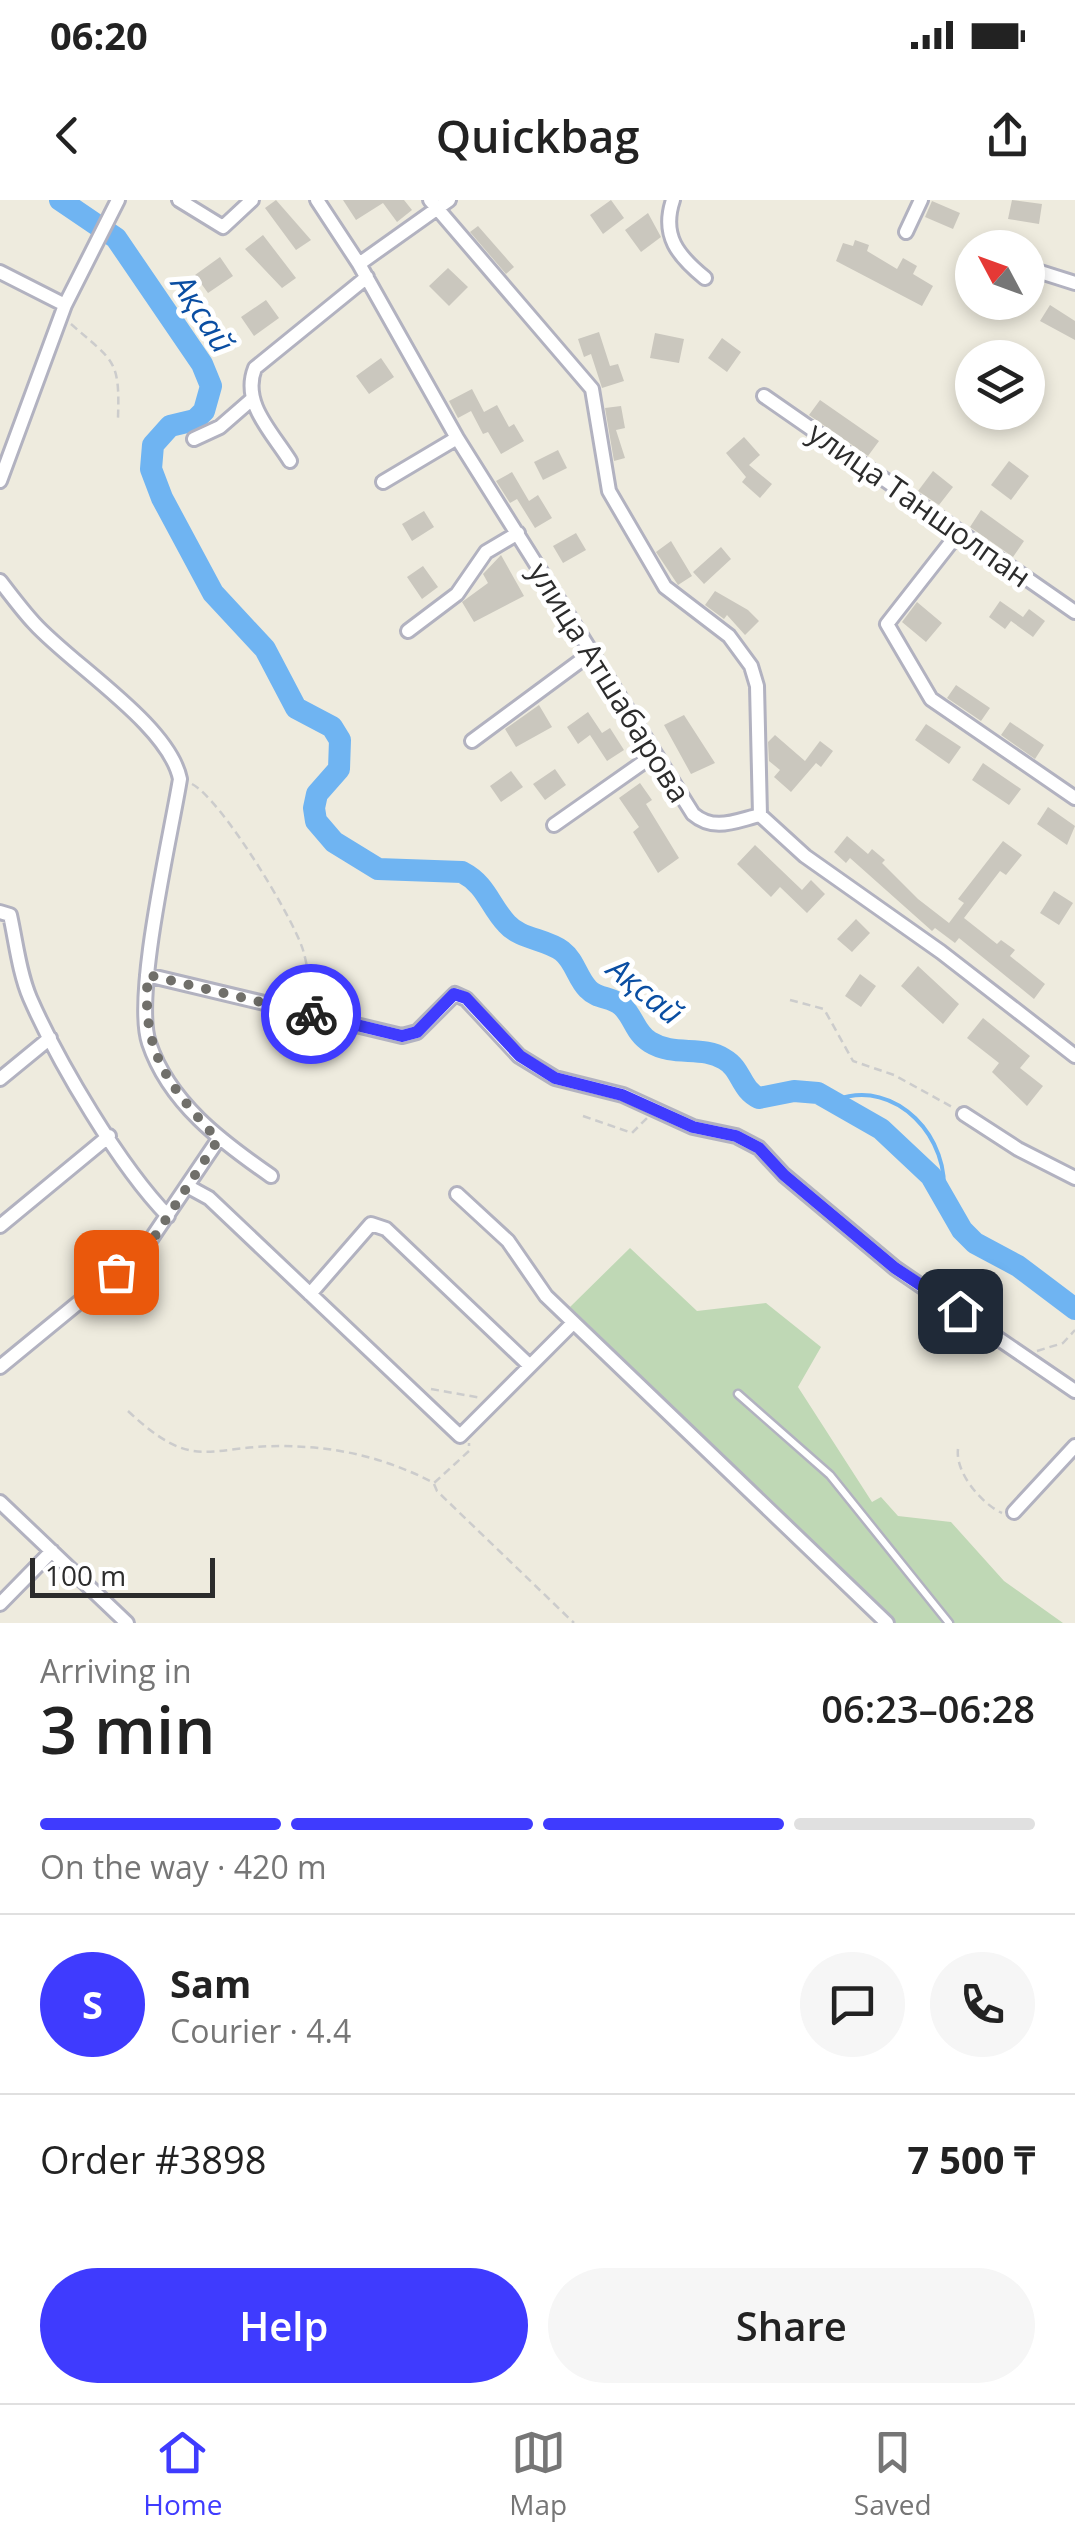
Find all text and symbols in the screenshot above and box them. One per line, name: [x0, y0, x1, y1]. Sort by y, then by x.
text: 06:20: [50, 9, 148, 61]
text: Quickbag: [436, 105, 639, 166]
icon: back: [40, 108, 95, 163]
icon: share: [980, 108, 1035, 163]
north arrow: [955, 230, 1045, 320]
map controls: [955, 230, 1045, 430]
water label: Ақсай: [162, 264, 245, 361]
button: layers: [955, 340, 1045, 430]
street label: улица Таншолпан: [801, 412, 1039, 596]
street label: улица Атшабарова: [520, 554, 700, 810]
water label: Ақсай: [598, 945, 693, 1034]
courier: [261, 964, 361, 1064]
icon: bike: [284, 987, 339, 1042]
pin: [74, 1230, 159, 1315]
icon: bag: [89, 1245, 144, 1300]
pin: [918, 1269, 1003, 1354]
icon: home: [933, 1284, 988, 1339]
scale bar: [30, 1553, 215, 1598]
text: 100 m: [45, 1556, 126, 1594]
text: Arriving in: [40, 1649, 192, 1692]
text: 06:23–06:28: [821, 1682, 1035, 1734]
text: 3 min: [40, 1685, 215, 1773]
text: On the way · 420 m: [40, 1845, 327, 1888]
button: chat: [800, 1952, 905, 2057]
button: phone: [930, 1952, 1035, 2057]
text: Sam: [170, 1957, 251, 2009]
text: S: [82, 1978, 103, 2030]
text: Courier · 4.4: [170, 2009, 351, 2052]
text: Order #3898: [40, 2133, 267, 2185]
text: 7 500 ₸: [908, 2133, 1035, 2185]
button: Help: [40, 2268, 528, 2383]
button: Share: [548, 2268, 1035, 2383]
tab: Home: [143, 2425, 223, 2523]
tab: Map: [509, 2425, 567, 2523]
tab: Saved: [854, 2425, 932, 2523]

